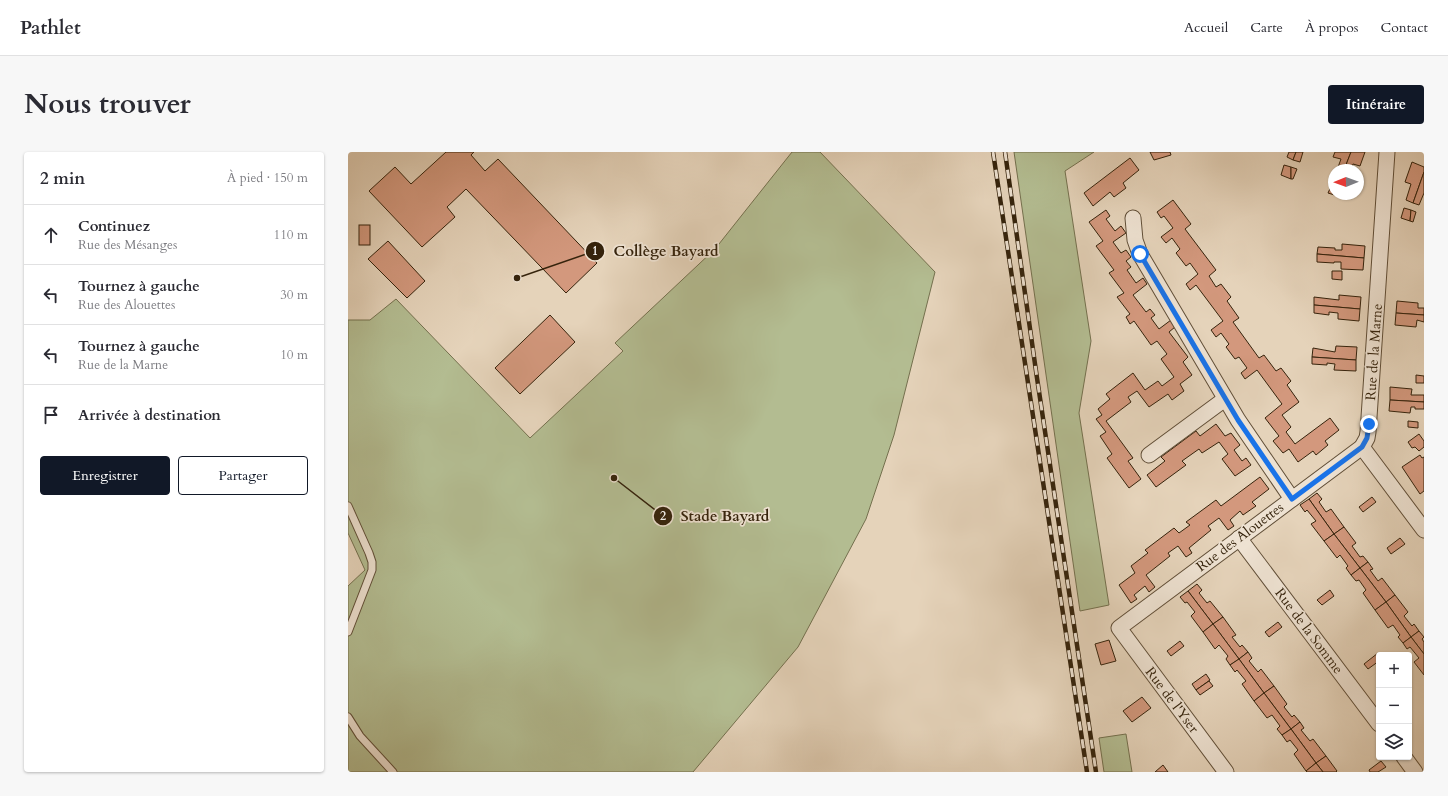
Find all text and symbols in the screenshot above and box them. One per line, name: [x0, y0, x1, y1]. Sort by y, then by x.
text: Pathlet: [20, 15, 81, 41]
text: Accueil: [1184, 18, 1228, 37]
text: Carte: [1250, 18, 1283, 37]
text: À propos: [1305, 18, 1358, 37]
text: Contact: [1380, 18, 1428, 37]
text: Nous trouver: [24, 85, 191, 123]
button: Itinéraire: [1328, 85, 1424, 124]
north arrow: [1328, 164, 1364, 200]
text: 2 min: [40, 167, 85, 190]
text: À pied · 150 m: [227, 169, 308, 187]
text: Continuez: [78, 216, 150, 236]
icon: ahead: [40, 224, 62, 246]
text: 110 m: [274, 226, 308, 244]
text: Rue des Mésanges: [78, 236, 177, 254]
callout: Collège Bayard: [585, 237, 726, 264]
text: Collège Bayard: [614, 241, 719, 261]
text: 1: [592, 243, 598, 259]
route start: [1131, 245, 1149, 263]
text: Tournez à gauche: [78, 276, 200, 296]
icon: left: [40, 284, 62, 306]
text: 30 m: [280, 286, 308, 304]
text: Rue des Alouettes: [78, 296, 175, 314]
street label: Rue de la Marne: [1361, 303, 1387, 401]
text: Tournez à gauche: [78, 336, 200, 356]
icon: left: [40, 344, 62, 366]
text: 10 m: [280, 346, 308, 364]
text: Rue de la Marne: [78, 356, 168, 374]
icon: arrive: [40, 404, 62, 426]
text: Arrivée à destination: [78, 405, 221, 425]
route end: [1360, 415, 1378, 433]
button: Enregistrer: [40, 456, 170, 495]
button: Partager: [178, 456, 308, 495]
street label: Rue des Alouettes: [1192, 498, 1288, 576]
callout: Stade Bayard: [653, 503, 777, 530]
text: Stade Bayard: [681, 506, 770, 526]
text: 2: [660, 508, 666, 524]
street label: Rue de la Somme: [1270, 584, 1348, 678]
map controls: [1376, 652, 1412, 760]
button: +: [1376, 652, 1412, 688]
street label: Rue de l'Yser: [1141, 663, 1204, 738]
button: −: [1376, 688, 1412, 724]
button: layers: [1376, 724, 1412, 760]

